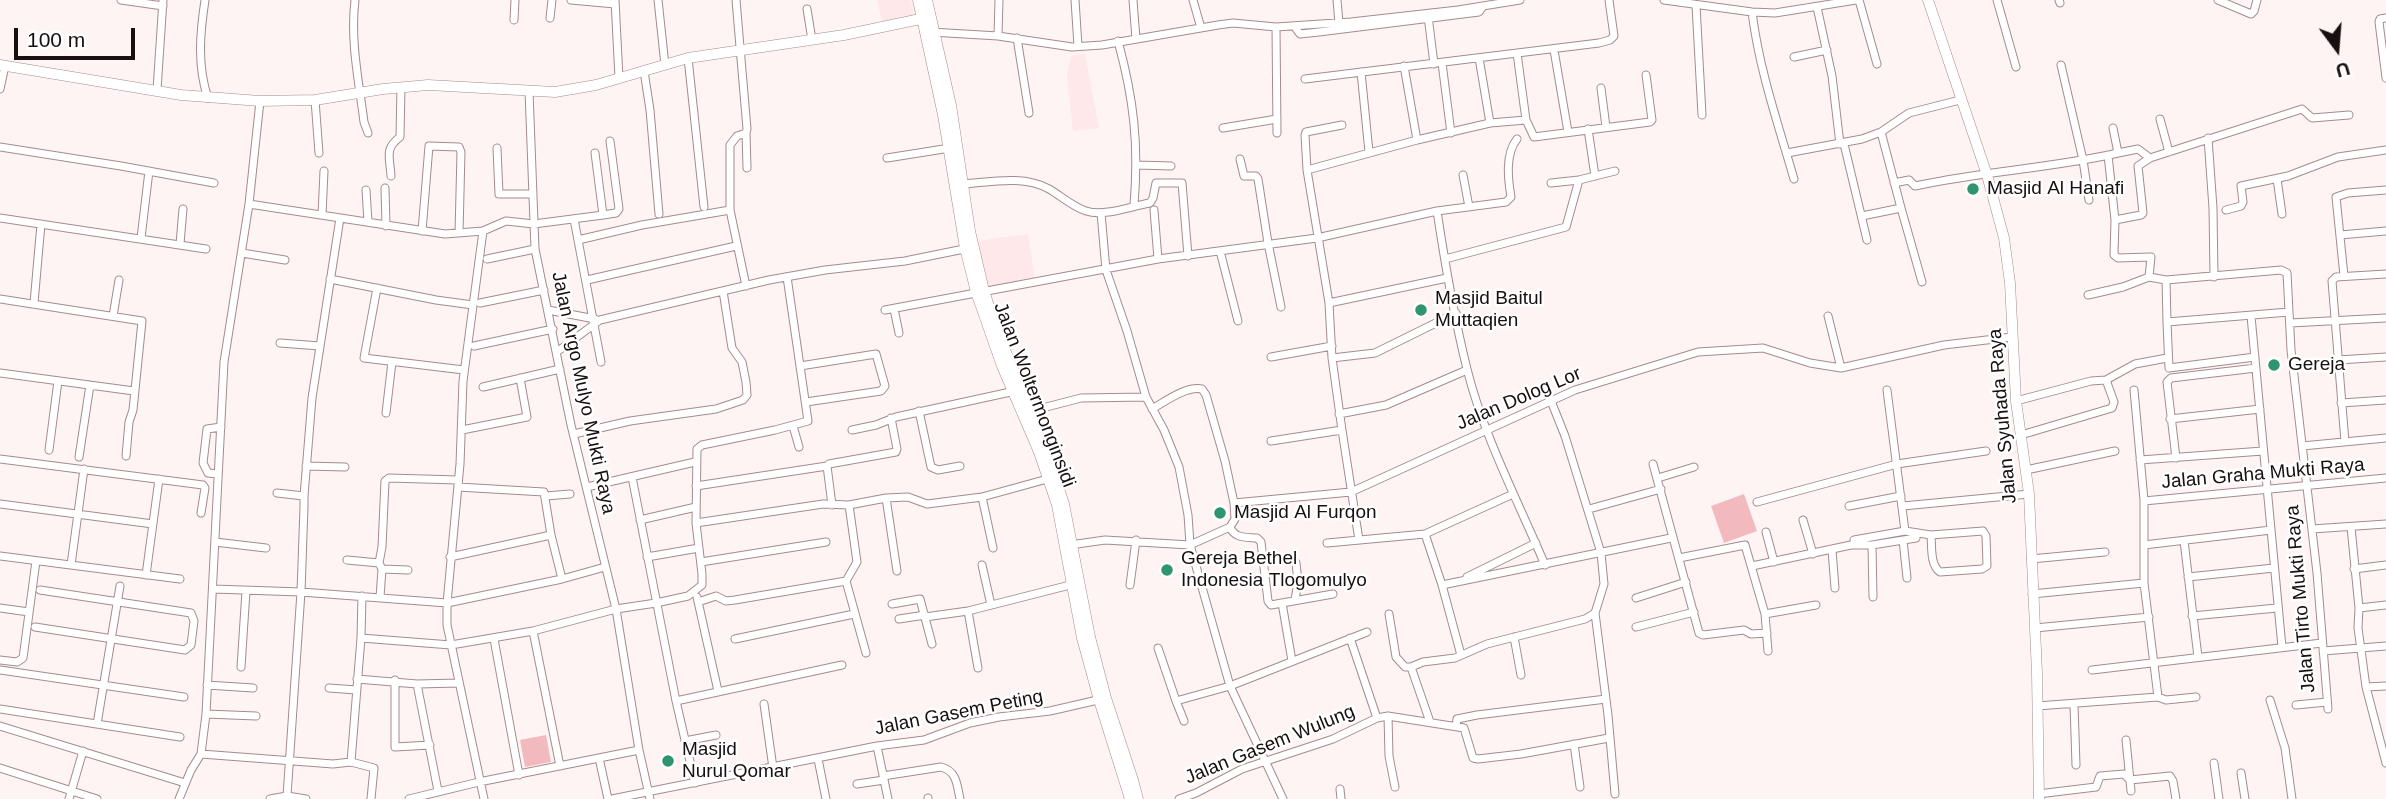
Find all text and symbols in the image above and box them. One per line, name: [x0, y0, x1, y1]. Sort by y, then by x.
scale bar: [18, 14, 138, 58]
north arrow: [2302, 14, 2372, 84]
text: 100 m: [27, 28, 85, 51]
text: U: [2333, 58, 2352, 82]
place label: Masjid Al Hanafi: [1987, 178, 2124, 200]
marker: Masjid Al Hanafi: [1965, 181, 1981, 197]
street label: Jalan Argo Mulyo Mukti Raya: [546, 270, 620, 516]
place label: Masjid Baitul Muttaqien: [1435, 288, 1543, 332]
street label: Jalan Woltermonginsidi: [988, 299, 1080, 491]
marker: Masjid Baitul Muttaqien: [1413, 302, 1429, 318]
street label: Jalan Syuhada Raya: [1984, 328, 2022, 504]
place label: Gereja: [2288, 354, 2345, 376]
marker: Gereja: [2266, 357, 2282, 373]
street label: Jalan Dolog Lor: [1453, 363, 1585, 435]
street label: Jalan Graha Mukti Raya: [2160, 454, 2366, 494]
place label: Masjid Al Furqon: [1234, 502, 1377, 524]
street label: Jalan Tirto Mukti Raya: [2281, 504, 2321, 694]
marker: Masjid Al Furqon: [1212, 505, 1228, 521]
place label: Gereja Bethel Indonesia Tlogomulyo: [1181, 548, 1367, 592]
marker: Gereja Bethel Indonesia Tlogomulyo: [1159, 562, 1175, 578]
street label: Jalan Gasem Peting: [873, 685, 1045, 741]
street label: Jalan Gasem Wulung: [1182, 700, 1358, 790]
place label: Masjid Nurul Qomar: [682, 739, 791, 783]
marker: Masjid Nurul Qomar: [660, 753, 676, 769]

